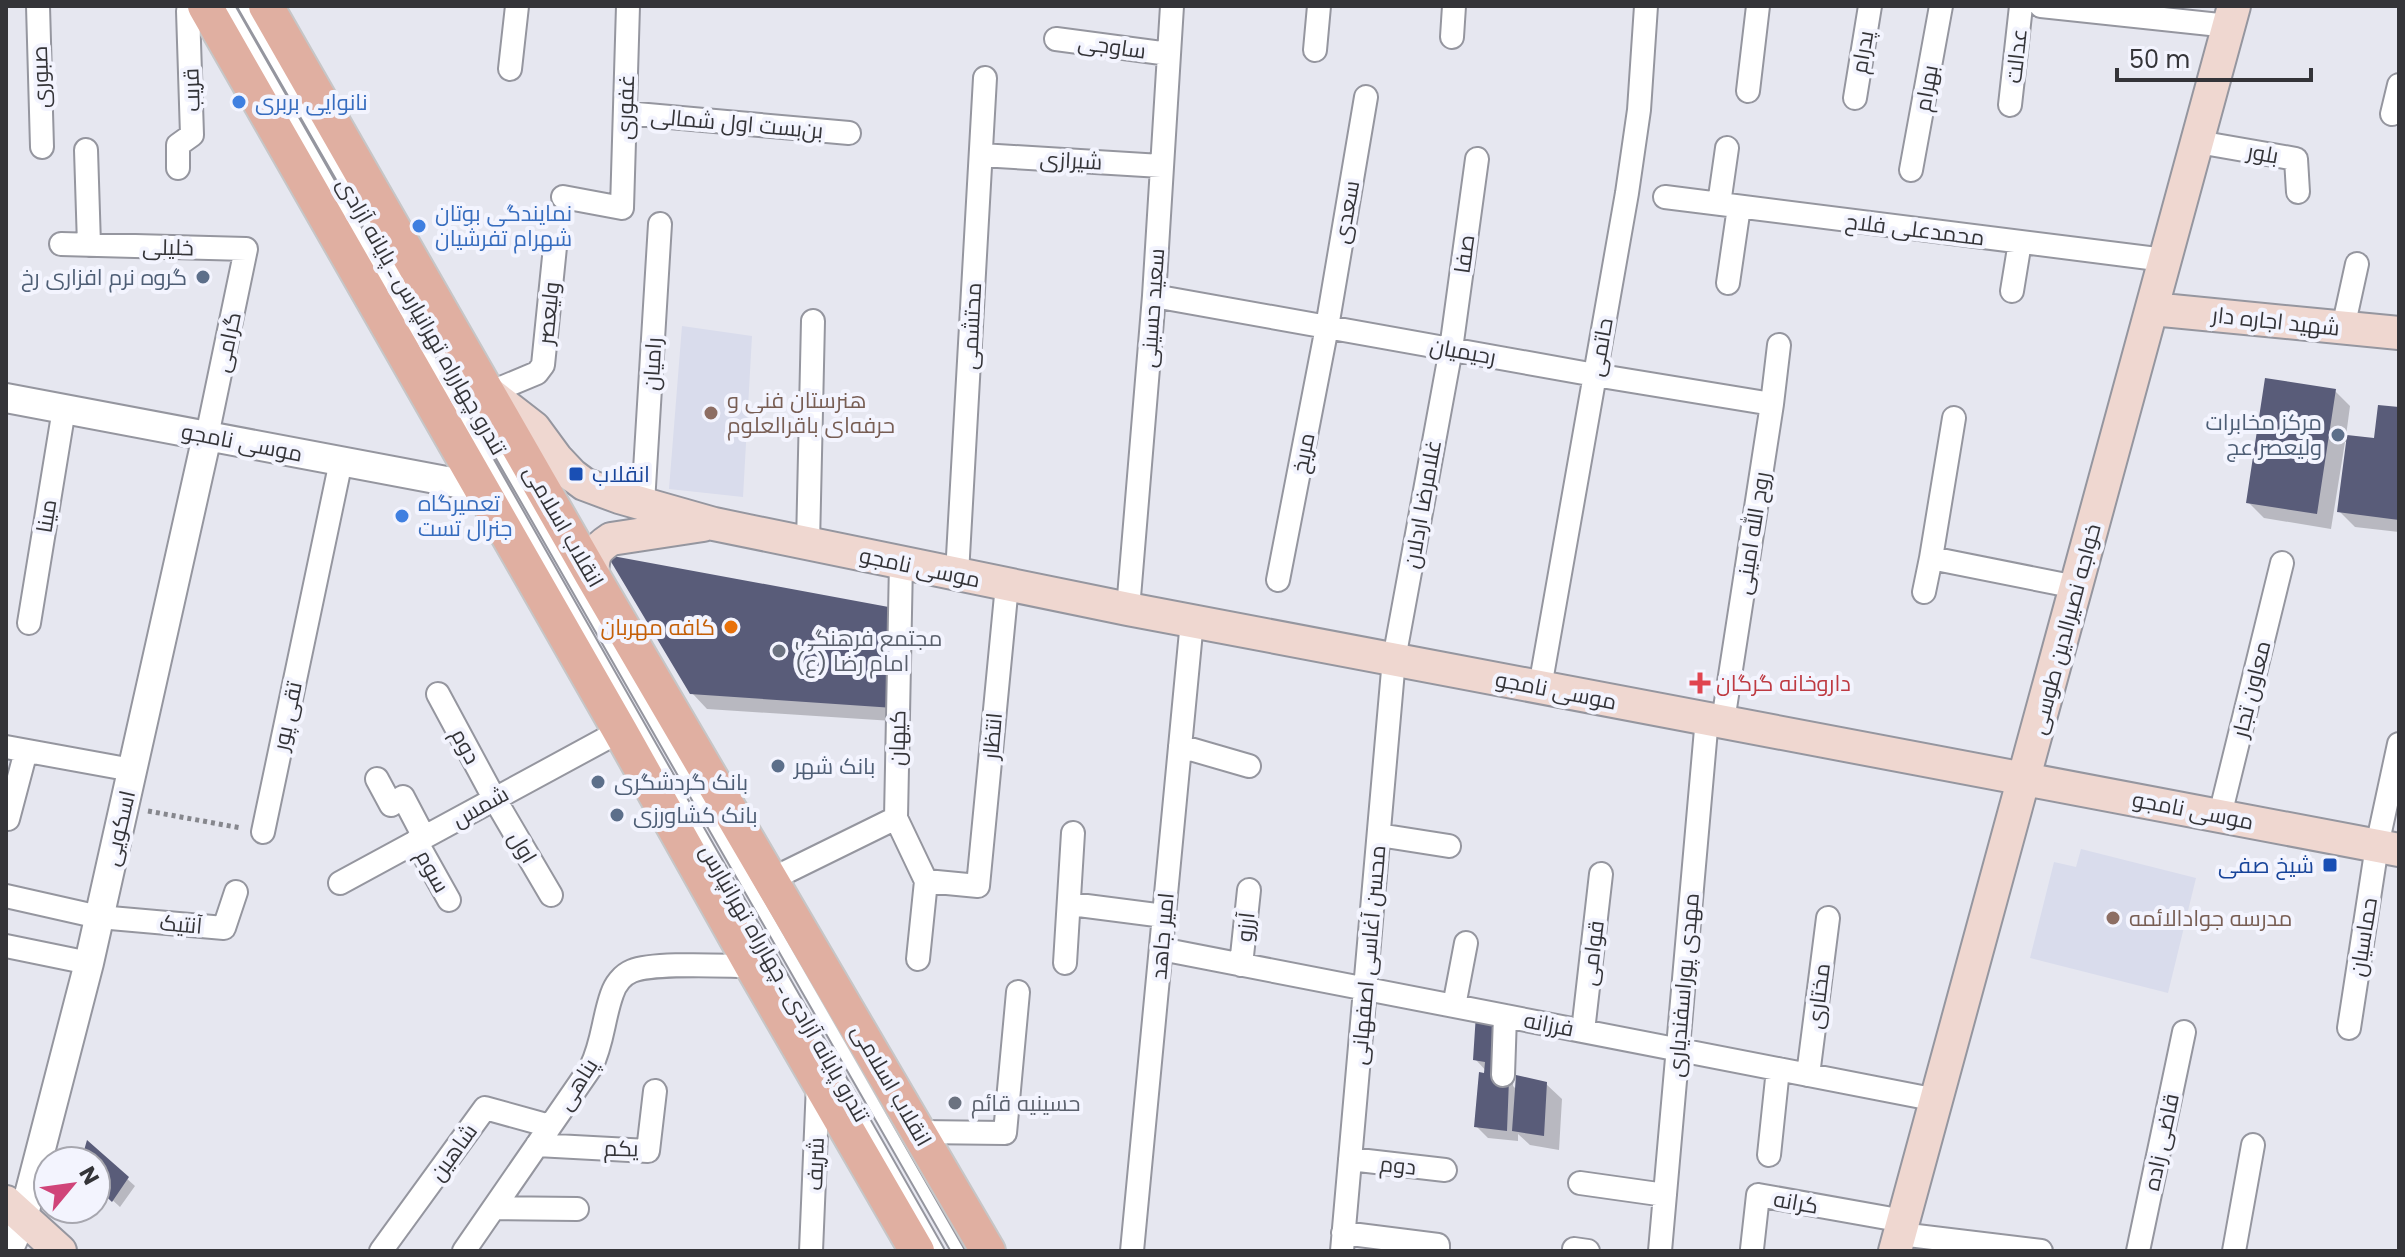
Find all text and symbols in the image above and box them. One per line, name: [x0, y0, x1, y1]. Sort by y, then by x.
street label: ساوجی: [1076, 26, 1148, 67]
street label: عدالت: [1998, 27, 2035, 85]
street label: پدرام: [1843, 28, 1882, 76]
scale bar: [2117, 32, 2311, 82]
text: 50 m: [2129, 43, 2190, 76]
street label: صبوری: [24, 45, 57, 109]
street label: بهرام: [1907, 62, 1946, 114]
street label: قریب: [175, 68, 208, 112]
street label: غفوری: [609, 74, 642, 140]
place label: نانوایی بربری: [255, 87, 368, 118]
marker: نانوایی بربری: [230, 93, 248, 111]
street label: بن‌بست اول شمالی: [649, 101, 825, 146]
street label: بلور: [2243, 135, 2281, 171]
street label: شیرازی: [1039, 143, 1103, 178]
street label: تندرو چهارراه تهرانپارس ـ پایانه آزادی: [329, 172, 514, 461]
street label: سعدی: [1326, 178, 1367, 246]
place label: نمایندگی بوتان شهرام تفرشیان: [435, 198, 572, 254]
street label: محمدعلی فلاح: [1844, 206, 1986, 253]
marker: نمایندگی بوتان شهرام تفرشیان: [410, 217, 428, 235]
street label: خلیلی: [142, 232, 194, 263]
street label: صفا: [1446, 233, 1483, 275]
street label: سعید حسینی: [1133, 247, 1172, 369]
place label: گروه نرم افزاری رخ: [21, 262, 187, 293]
marker: گروه نرم افزاری رخ: [194, 268, 212, 286]
street label: ولیعصر: [530, 280, 567, 348]
street label: محتشمی: [954, 282, 989, 370]
street label: شهید اجاره دار: [2209, 299, 2341, 344]
street label: گرامی: [206, 309, 249, 375]
street label: حاتمی: [1580, 315, 1621, 379]
street label: رحیمیان: [1427, 330, 1499, 373]
street label: رامیان: [636, 337, 669, 392]
place label: هنرستان فنی و حرفه‌ای باقرالعلوم: [727, 385, 895, 441]
marker: هنرستان فنی و حرفه‌ای باقرالعلوم: [702, 404, 720, 422]
place label: مرکز مخابرات ولیعصر عج: [2205, 407, 2322, 463]
street label: موسی نامجو: [179, 416, 305, 469]
marker: مرکز مخابرات ولیعصر عج: [2329, 426, 2347, 444]
street label: مریخ: [1284, 430, 1323, 476]
street label: غلامرضا اردلان: [1396, 437, 1449, 571]
street label: انقلاب اسلامی: [516, 459, 611, 593]
place label: انقلاب: [592, 459, 650, 490]
marker: انقلاب: [567, 465, 585, 483]
street label: روح الله امینی: [1727, 470, 1777, 597]
place label: تعمیرگاه جنرال تست: [418, 488, 513, 544]
street label: مینا: [29, 497, 64, 535]
marker: تعمیرگاه جنرال تست: [393, 507, 411, 525]
street label: خواجه نصیرالدین طوسی: [2022, 520, 2109, 738]
street label: موسی نامجو: [857, 540, 983, 595]
place label: کافه مهربان: [601, 612, 715, 643]
marker: کافه مهربان: [722, 618, 740, 636]
place label: مجتمع فرهنگی امام رضا (ع): [795, 623, 942, 679]
street label: معاون تجار: [2224, 638, 2278, 743]
marker: مجتمع فرهنگی امام رضا (ع): [770, 642, 788, 660]
street label: موسی نامجو: [1493, 664, 1619, 717]
place label: داروخانه گرگان: [1716, 668, 1851, 699]
marker: داروخانه گرگان: [1691, 674, 1709, 692]
street label: تقی پور: [265, 679, 310, 755]
street label: کیهان: [882, 710, 913, 766]
street label: انتظار: [975, 711, 1010, 763]
street label: دوم: [443, 723, 488, 770]
place label: بانک شهر: [792, 751, 875, 782]
marker: بانک شهر: [769, 757, 787, 775]
place label: بانک گردشگری: [614, 767, 748, 798]
marker: بانک گردشگری: [589, 773, 607, 791]
street label: شمس: [446, 778, 514, 835]
street label: موسی نامجو: [2130, 784, 2256, 837]
street label: اسکویی: [96, 787, 143, 869]
place label: بانک کشاورزی: [633, 800, 758, 831]
marker: بانک کشاورزی: [608, 806, 626, 824]
street label: اول: [501, 825, 544, 869]
street label: تندرو پایانه آزادی ـ چهارراه تهرانپارس: [692, 839, 877, 1128]
street label: سوم: [408, 844, 457, 898]
street label: محسن آغاسی اصفهانی: [1343, 844, 1394, 1066]
place label: شیخ صفی: [2218, 850, 2314, 881]
marker: شیخ صفی: [2321, 856, 2339, 874]
street label: امیر جاهد: [1143, 891, 1182, 981]
street label: مهدی پوراسفندیاری: [1660, 892, 1707, 1078]
street label: حماسیان: [2342, 895, 2385, 979]
place label: مدرسه جوادالائمه: [2129, 903, 2292, 934]
street label: آنتیک: [158, 907, 204, 942]
marker: مدرسه جوادالائمه: [2104, 909, 2122, 927]
street label: آرزو: [1229, 911, 1262, 943]
street label: قوامی: [1573, 919, 1612, 987]
street label: مختاری: [1799, 961, 1838, 1031]
street label: فرزانه: [1521, 1004, 1577, 1045]
street label: انقلاب اسلامی: [844, 1018, 939, 1152]
street label: پناهی: [549, 1052, 605, 1116]
place label: حسینیه قائم: [971, 1088, 1080, 1119]
street label: قاضی زاده: [2136, 1091, 2187, 1193]
marker: حسینیه قائم: [946, 1094, 964, 1112]
street label: شاهین: [422, 1117, 485, 1187]
street label: یکم: [603, 1133, 639, 1164]
street label: شریف: [799, 1137, 832, 1191]
north arrow: [32, 1145, 112, 1225]
street label: دوم: [1378, 1148, 1418, 1183]
text: N: [71, 1161, 107, 1190]
street label: کرانه: [1771, 1183, 1821, 1222]

